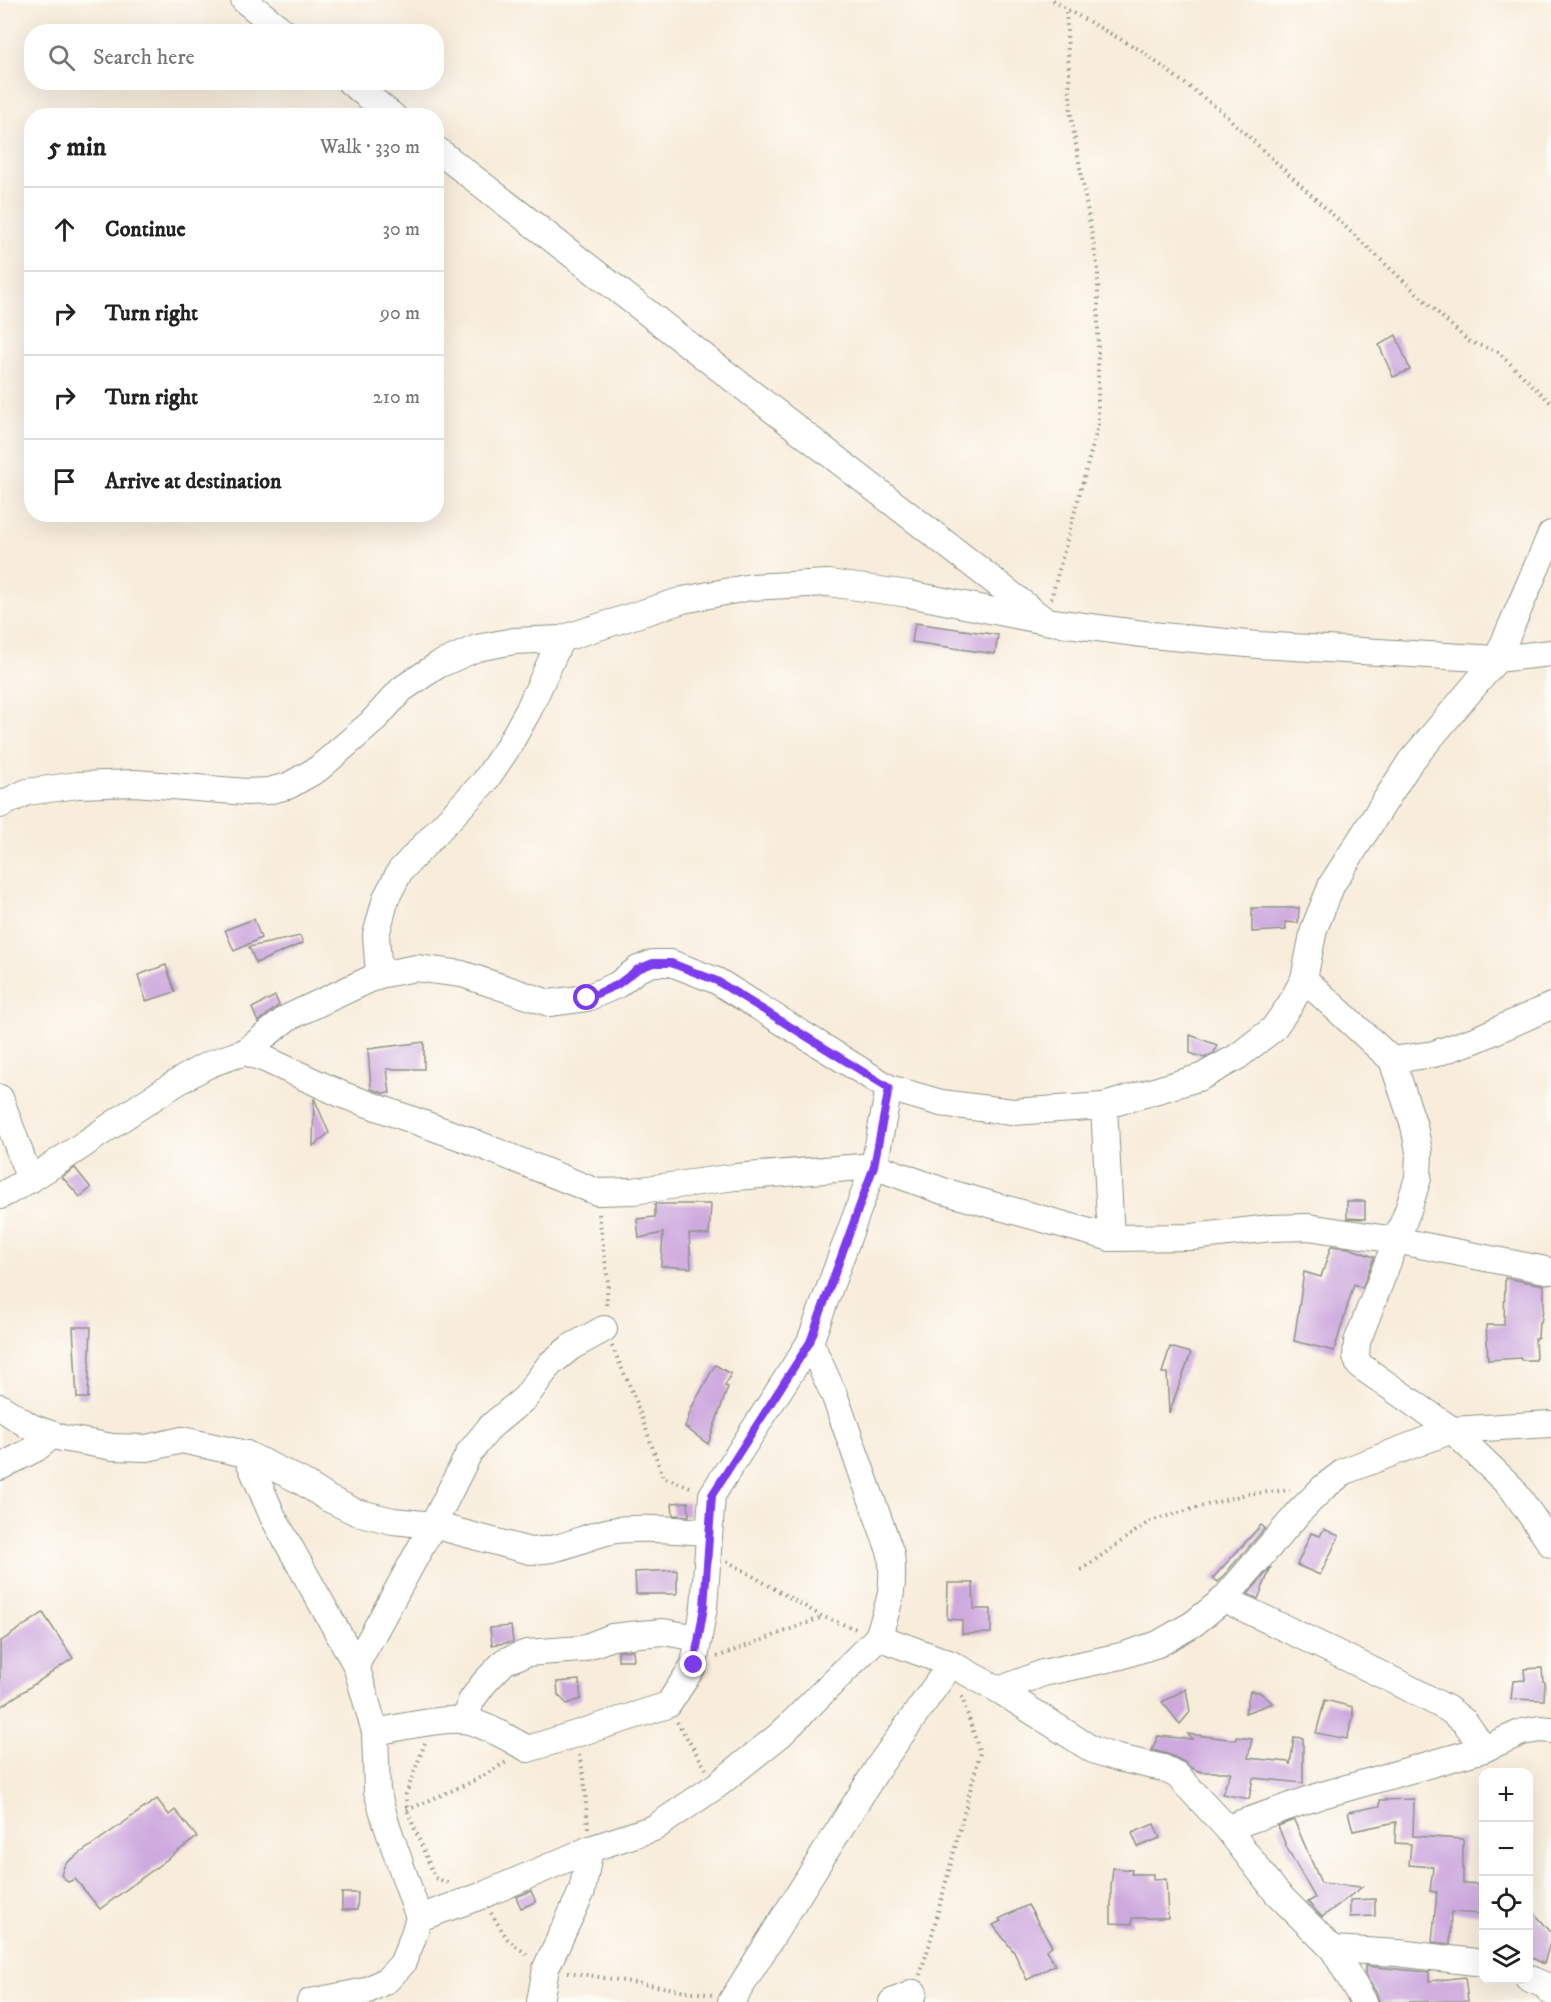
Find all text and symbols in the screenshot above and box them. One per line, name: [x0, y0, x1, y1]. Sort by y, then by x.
search box: [24, 24, 444, 90]
icon: search: [45, 41, 78, 74]
text: Search here: [93, 44, 195, 71]
text: 5 min: [48, 131, 106, 164]
text: Walk · 330 m: [320, 135, 420, 160]
icon: ahead: [48, 213, 81, 246]
text: Continue: [105, 216, 186, 243]
text: 30 m: [382, 217, 420, 242]
icon: right: [48, 297, 81, 330]
text: Turn right: [105, 300, 198, 327]
text: 90 m: [380, 301, 420, 326]
icon: right: [48, 381, 81, 414]
text: Turn right: [105, 384, 198, 411]
text: 210 m: [373, 385, 420, 410]
icon: arrive: [48, 465, 81, 498]
text: Arrive at destination: [105, 468, 282, 495]
route start: [573, 984, 599, 1010]
route end: [680, 1651, 706, 1677]
map controls: [1479, 1768, 1533, 1984]
button: +: [1479, 1768, 1533, 1822]
button: −: [1479, 1822, 1533, 1876]
button: locate: [1479, 1876, 1533, 1930]
button: layers: [1479, 1930, 1533, 1984]

